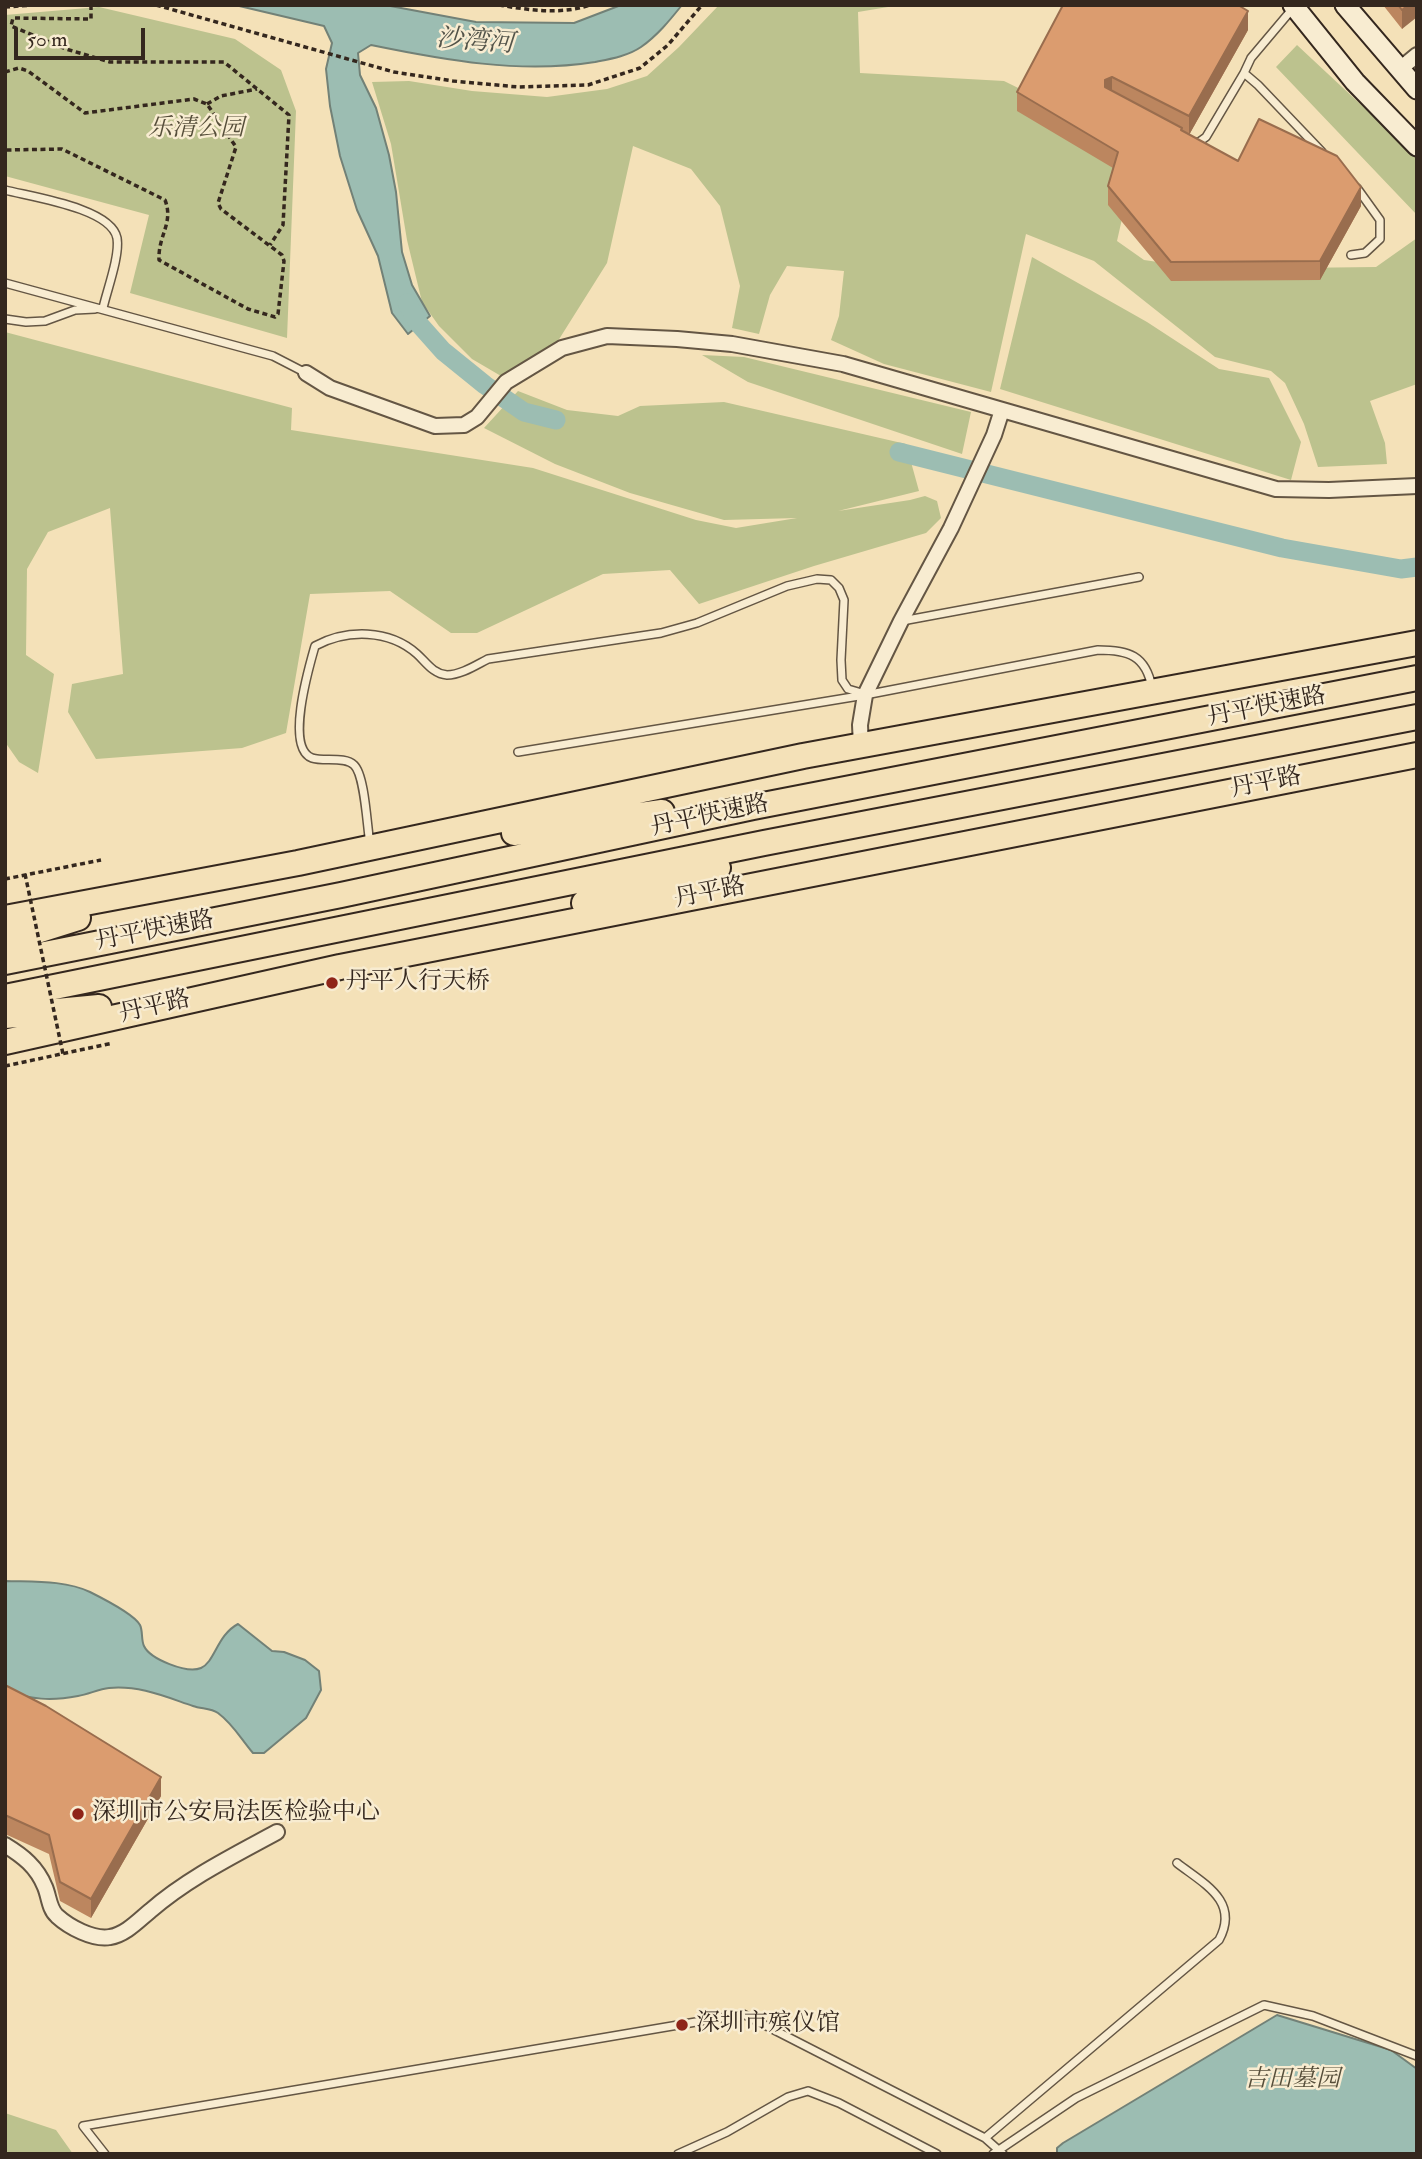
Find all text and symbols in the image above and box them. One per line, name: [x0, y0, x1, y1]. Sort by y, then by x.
scale bar: [18, 14, 149, 58]
water label: 沙湾河: [435, 25, 515, 61]
text: 50 m: [27, 26, 68, 53]
park label: 乐清公园: [148, 116, 244, 144]
street label: 丹平快速路: [1205, 682, 1329, 734]
street label: 丹平路: [1228, 763, 1304, 805]
street label: 丹平快速路: [648, 790, 772, 844]
street label: 丹平路: [672, 873, 748, 915]
street label: 丹平快速路: [93, 906, 217, 958]
place label: 丹平人行天桥: [346, 969, 490, 997]
marker: 丹平人行天桥: [324, 975, 340, 991]
street label: 丹平路: [117, 986, 193, 1030]
place label: 深圳市公安局法医检验中心: [92, 1800, 380, 1828]
marker: 深圳市公安局法医检验中心: [70, 1806, 86, 1822]
place label: 深圳市殡仪馆: [696, 2011, 840, 2039]
marker: 深圳市殡仪馆: [674, 2017, 690, 2033]
park label: 吉田墓园: [1244, 2067, 1340, 2095]

